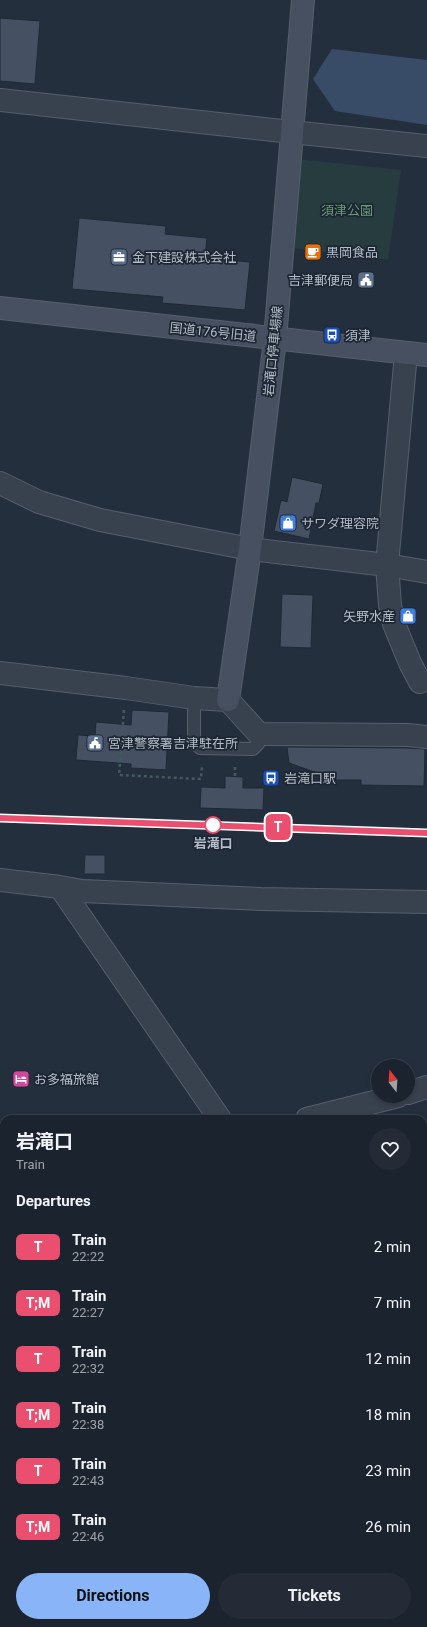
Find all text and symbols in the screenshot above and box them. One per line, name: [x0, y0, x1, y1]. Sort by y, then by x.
park label: 須津公園: [321, 203, 373, 218]
cafe icon: 黒岡食品: [303, 242, 323, 262]
place label: 黒岡食品: [326, 245, 378, 260]
office icon: 金下建設株式会社: [109, 247, 129, 267]
place label: 金下建設株式会社: [132, 250, 236, 265]
public building icon: 吉津郵便局: [356, 270, 376, 290]
place label: 吉津郵便局: [288, 273, 353, 288]
street label: 岩滝口停車場線: [261, 305, 285, 397]
street label: 国道176号旧道: [169, 320, 257, 344]
bus stop icon: 須津: [322, 325, 342, 345]
place label: 須津: [345, 328, 371, 343]
shop icon: サワダ理容院: [278, 513, 298, 533]
place label: サワダ理容院: [301, 516, 379, 531]
shop icon: 矢野水産: [398, 606, 418, 626]
place label: 矢野水産: [343, 609, 395, 624]
public building icon: 宮津警察署吉津駐在所: [85, 733, 105, 753]
place label: 宮津警察署吉津駐在所: [108, 736, 238, 751]
bus stop icon: 岩滝口駅: [261, 768, 281, 788]
place label: 岩滝口駅: [284, 771, 336, 786]
line badge: T: [265, 814, 291, 840]
marker: 岩滝口: [204, 816, 222, 834]
text: T: [274, 819, 282, 835]
place label: 岩滝口: [193, 836, 233, 851]
north arrow: [371, 1059, 415, 1103]
map controls: [371, 1059, 415, 1103]
hotel icon: お多福旅館: [11, 1069, 31, 1089]
place label: お多福旅館: [34, 1072, 99, 1087]
button: heart: [369, 1128, 411, 1170]
text: 岩滝口: [16, 1130, 73, 1153]
text: Train: [16, 1157, 45, 1172]
text: Departures: [16, 1192, 91, 1210]
text: Train: [72, 1231, 106, 1249]
text: 2 min: [374, 1238, 411, 1256]
text: T: [34, 1239, 42, 1255]
text: 22:22: [72, 1249, 104, 1264]
text: Train: [72, 1287, 106, 1305]
text: 7 min: [374, 1294, 411, 1312]
text: T;M: [26, 1295, 50, 1311]
text: 22:27: [72, 1305, 104, 1320]
text: Train: [72, 1343, 106, 1361]
text: 12 min: [365, 1350, 411, 1368]
text: T: [34, 1351, 42, 1367]
text: 22:32: [72, 1361, 104, 1376]
text: Train: [72, 1399, 106, 1417]
text: 18 min: [365, 1406, 411, 1424]
text: T;M: [26, 1407, 50, 1423]
text: 22:38: [72, 1417, 104, 1432]
text: Train: [72, 1455, 106, 1473]
text: 23 min: [365, 1462, 411, 1480]
text: T: [34, 1463, 42, 1479]
text: 22:43: [72, 1473, 104, 1488]
text: Train: [72, 1511, 106, 1529]
text: 26 min: [365, 1518, 411, 1536]
text: T;M: [26, 1519, 50, 1535]
text: 22:46: [72, 1529, 104, 1544]
button: Directions: [16, 1573, 210, 1619]
button: Tickets: [218, 1573, 411, 1619]

